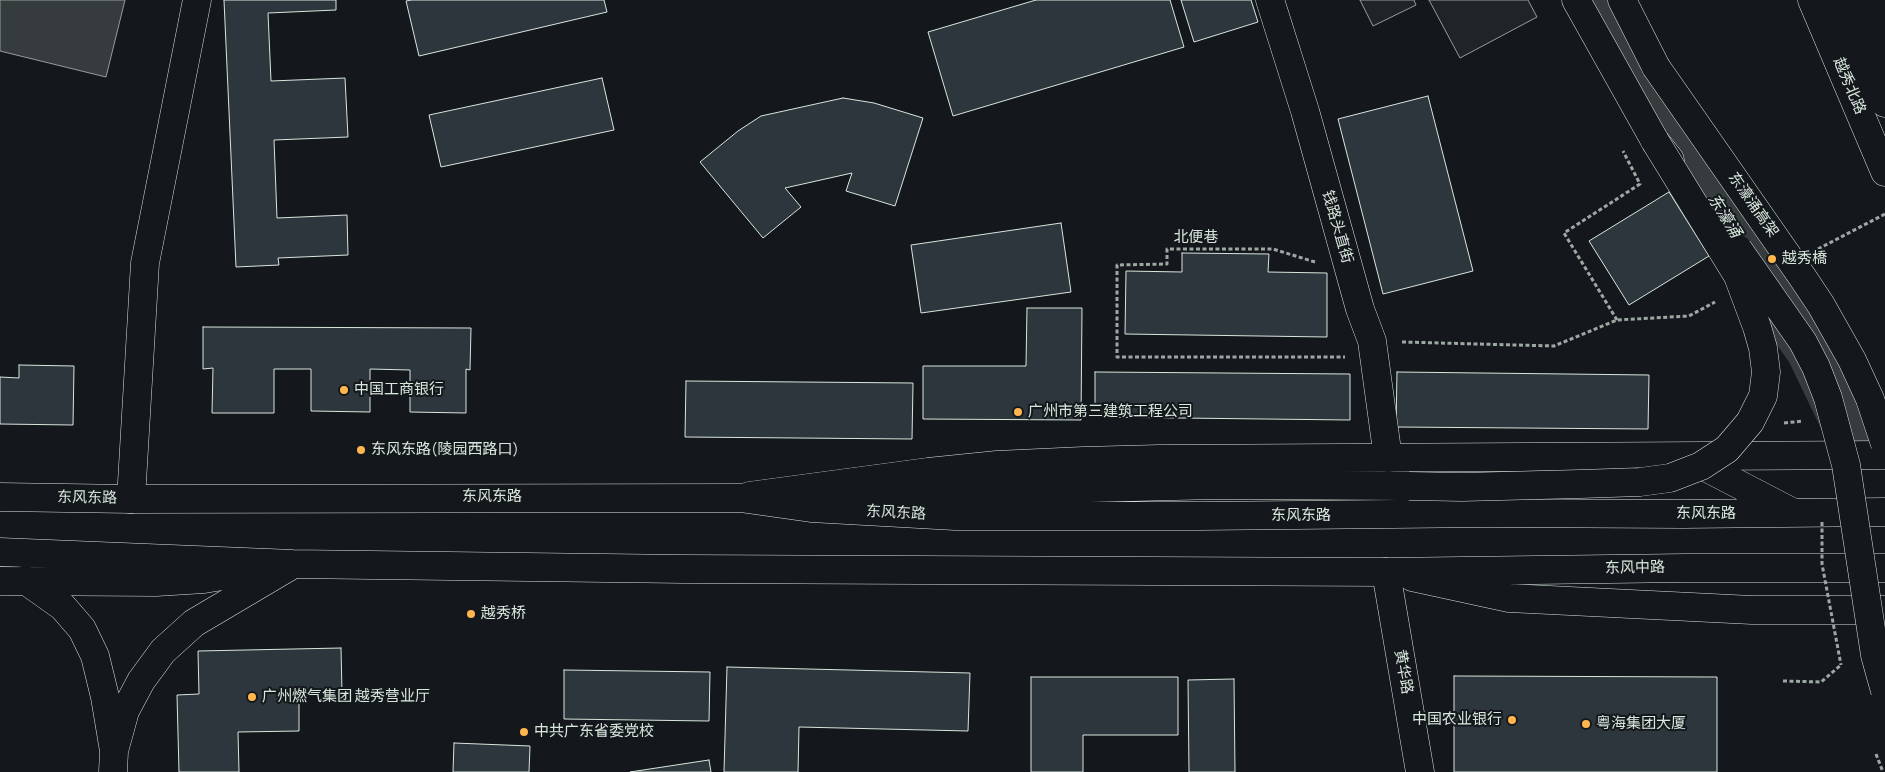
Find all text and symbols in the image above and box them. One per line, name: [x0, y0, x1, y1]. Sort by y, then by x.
street label: 越秀北路: [1829, 55, 1869, 117]
street label: 东濠涌高架: [1724, 169, 1782, 241]
street label: 钱路头直街: [1318, 188, 1356, 266]
water label: 东濠涌: [1703, 191, 1745, 241]
street label: 北便巷: [1174, 229, 1218, 247]
place label: 越秀橋: [1782, 250, 1827, 268]
marker: 越秀橋: [1766, 253, 1778, 265]
place label: 中国工商银行: [354, 381, 444, 399]
marker: 中国工商银行: [338, 384, 350, 396]
place label: 广州市第三建筑工程公司: [1028, 403, 1193, 421]
marker: 广州市第三建筑工程公司: [1012, 406, 1024, 418]
place label: 东风东路(陵园西路口): [371, 441, 519, 459]
marker: 东风东路(陵园西路口): [355, 444, 367, 456]
street label: 东风东路: [57, 488, 117, 508]
street label: 东风东路: [462, 488, 522, 506]
street label: 东风东路: [866, 502, 926, 524]
street label: 东风东路: [1676, 505, 1736, 523]
street label: 东风东路: [1271, 507, 1331, 525]
street label: 东风中路: [1605, 558, 1665, 578]
place label: 越秀桥: [481, 605, 526, 623]
marker: 越秀桥: [465, 608, 477, 620]
street label: 黄华路: [1390, 648, 1416, 696]
place label: 广州燃气集团 越秀营业厅: [262, 688, 430, 706]
marker: 广州燃气集团 越秀营业厅: [246, 691, 258, 703]
place label: 中国农业银行: [1412, 711, 1502, 729]
marker: 中国农业银行: [1506, 714, 1518, 726]
place label: 粤海集团大厦: [1596, 715, 1686, 733]
marker: 粤海集团大厦: [1580, 718, 1592, 730]
place label: 中共广东省委党校: [534, 723, 654, 741]
marker: 中共广东省委党校: [518, 726, 530, 738]

